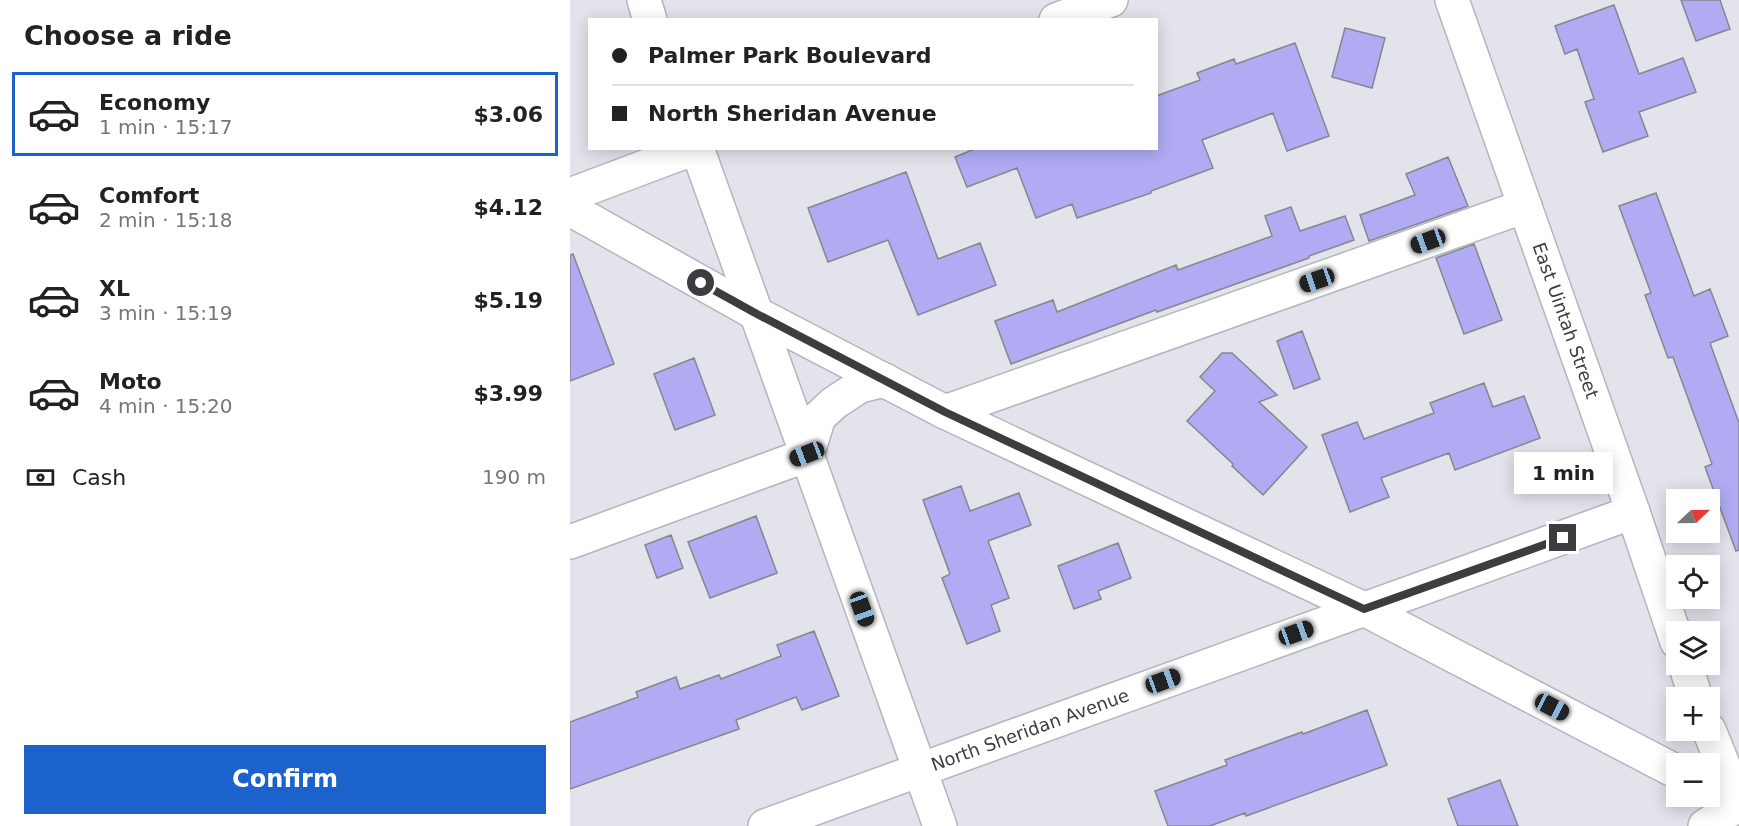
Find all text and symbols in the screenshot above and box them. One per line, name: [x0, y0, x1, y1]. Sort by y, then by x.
text: Choose a ride: [24, 20, 232, 51]
text: Palmer Park Boulevard: [648, 43, 932, 68]
icon: car: [27, 87, 81, 141]
text: Economy: [99, 90, 210, 115]
text: North Sheridan Avenue: [648, 101, 937, 126]
text: $3.06: [473, 102, 543, 127]
text: 1 min · 15:17: [99, 115, 233, 139]
icon: car: [27, 180, 81, 234]
text: Comfort: [99, 183, 199, 208]
text: $4.12: [473, 195, 543, 220]
text: 2 min · 15:18: [99, 208, 233, 232]
car: [1408, 226, 1448, 256]
street label: East Uintah Street: [1529, 239, 1603, 401]
car: [1297, 266, 1337, 294]
route start: [687, 269, 714, 296]
icon: car: [27, 273, 81, 327]
text: XL: [99, 276, 130, 301]
text: $5.19: [473, 288, 543, 313]
text: 3 min · 15:19: [99, 301, 233, 325]
icon: car: [27, 366, 81, 420]
text: Moto: [99, 369, 162, 394]
text: $3.99: [473, 381, 543, 406]
text: 4 min · 15:20: [99, 394, 233, 418]
car: [787, 439, 827, 469]
callout: 1 min: [1514, 451, 1612, 493]
icon: cash: [24, 461, 57, 494]
text: 1 min: [1532, 461, 1595, 485]
text: Cash: [72, 465, 126, 490]
text: 190 m: [482, 465, 546, 489]
north arrow: [1666, 489, 1720, 543]
map controls: [1666, 489, 1720, 807]
route end: [1549, 524, 1576, 551]
button: locate: [1666, 555, 1720, 609]
car: [847, 589, 877, 629]
car: [1276, 618, 1316, 648]
button: layers: [1666, 621, 1720, 675]
car: [1143, 666, 1183, 696]
street label: North Sheridan Avenue: [928, 684, 1132, 775]
button: +: [1666, 687, 1720, 741]
car: [1532, 691, 1572, 723]
button: Confirm: [24, 745, 546, 814]
button: −: [1666, 753, 1720, 807]

